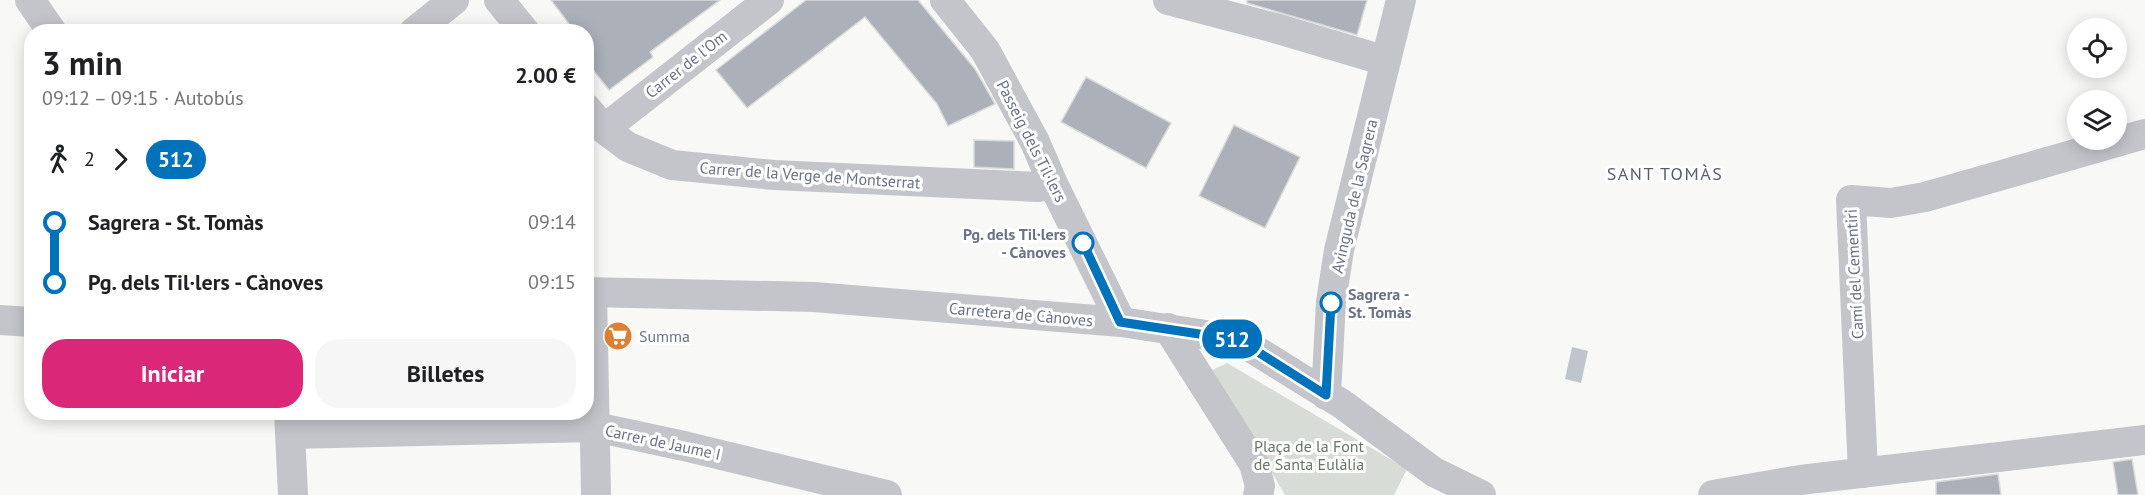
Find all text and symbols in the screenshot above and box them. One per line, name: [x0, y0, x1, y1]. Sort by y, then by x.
map controls: [2067, 18, 2127, 150]
button: locate: [2067, 18, 2127, 78]
street label: Carrer de l'Om: [641, 26, 731, 102]
text: 3 min: [42, 41, 123, 84]
text: 2.00 €: [515, 61, 576, 89]
street label: Passeig dels Til·lers: [993, 77, 1071, 206]
text: 09:12 – 09:15 · Autobús: [42, 85, 244, 111]
button: layers: [2067, 90, 2127, 150]
street label: Avinguda de la Sagrera: [1327, 117, 1381, 275]
icon: walk: [42, 143, 75, 176]
icon: forward: [104, 143, 137, 176]
text: 2: [84, 146, 95, 172]
text: 512: [158, 146, 194, 173]
street label: Carrer de la Verge de Montserrat: [699, 157, 922, 193]
district label: SANT TOMÀS: [1607, 162, 1723, 185]
text: Sagrera - St. Tomàs: [88, 208, 264, 236]
text: 09:14: [528, 209, 576, 235]
street label: Camí del Cementiri: [1841, 209, 1867, 339]
place label: Pg. dels Til·lers - Cànoves: [963, 224, 1066, 262]
marker: Pg. dels Til·lers - Cànoves: [1072, 232, 1094, 254]
text: Pg. dels Til·lers - Cànoves: [88, 268, 323, 296]
text: 09:15: [528, 269, 576, 295]
place label: Sagrera - St. Tomàs: [1348, 284, 1412, 322]
marker: Sagrera - St. Tomàs: [1320, 292, 1342, 314]
street label: Carretera de Cànoves: [948, 298, 1094, 330]
supermarket icon: Summa: [602, 320, 634, 352]
line badge: 512: [1198, 320, 1266, 358]
place label: Summa: [639, 326, 690, 346]
text: 512: [1214, 326, 1250, 353]
button: Iniciar: [42, 339, 303, 408]
button: Billetes: [315, 339, 576, 408]
street label: Carrer de Jaume I: [603, 420, 723, 464]
park label: Plaça de la Font de Santa Eulàlia: [1254, 436, 1365, 474]

